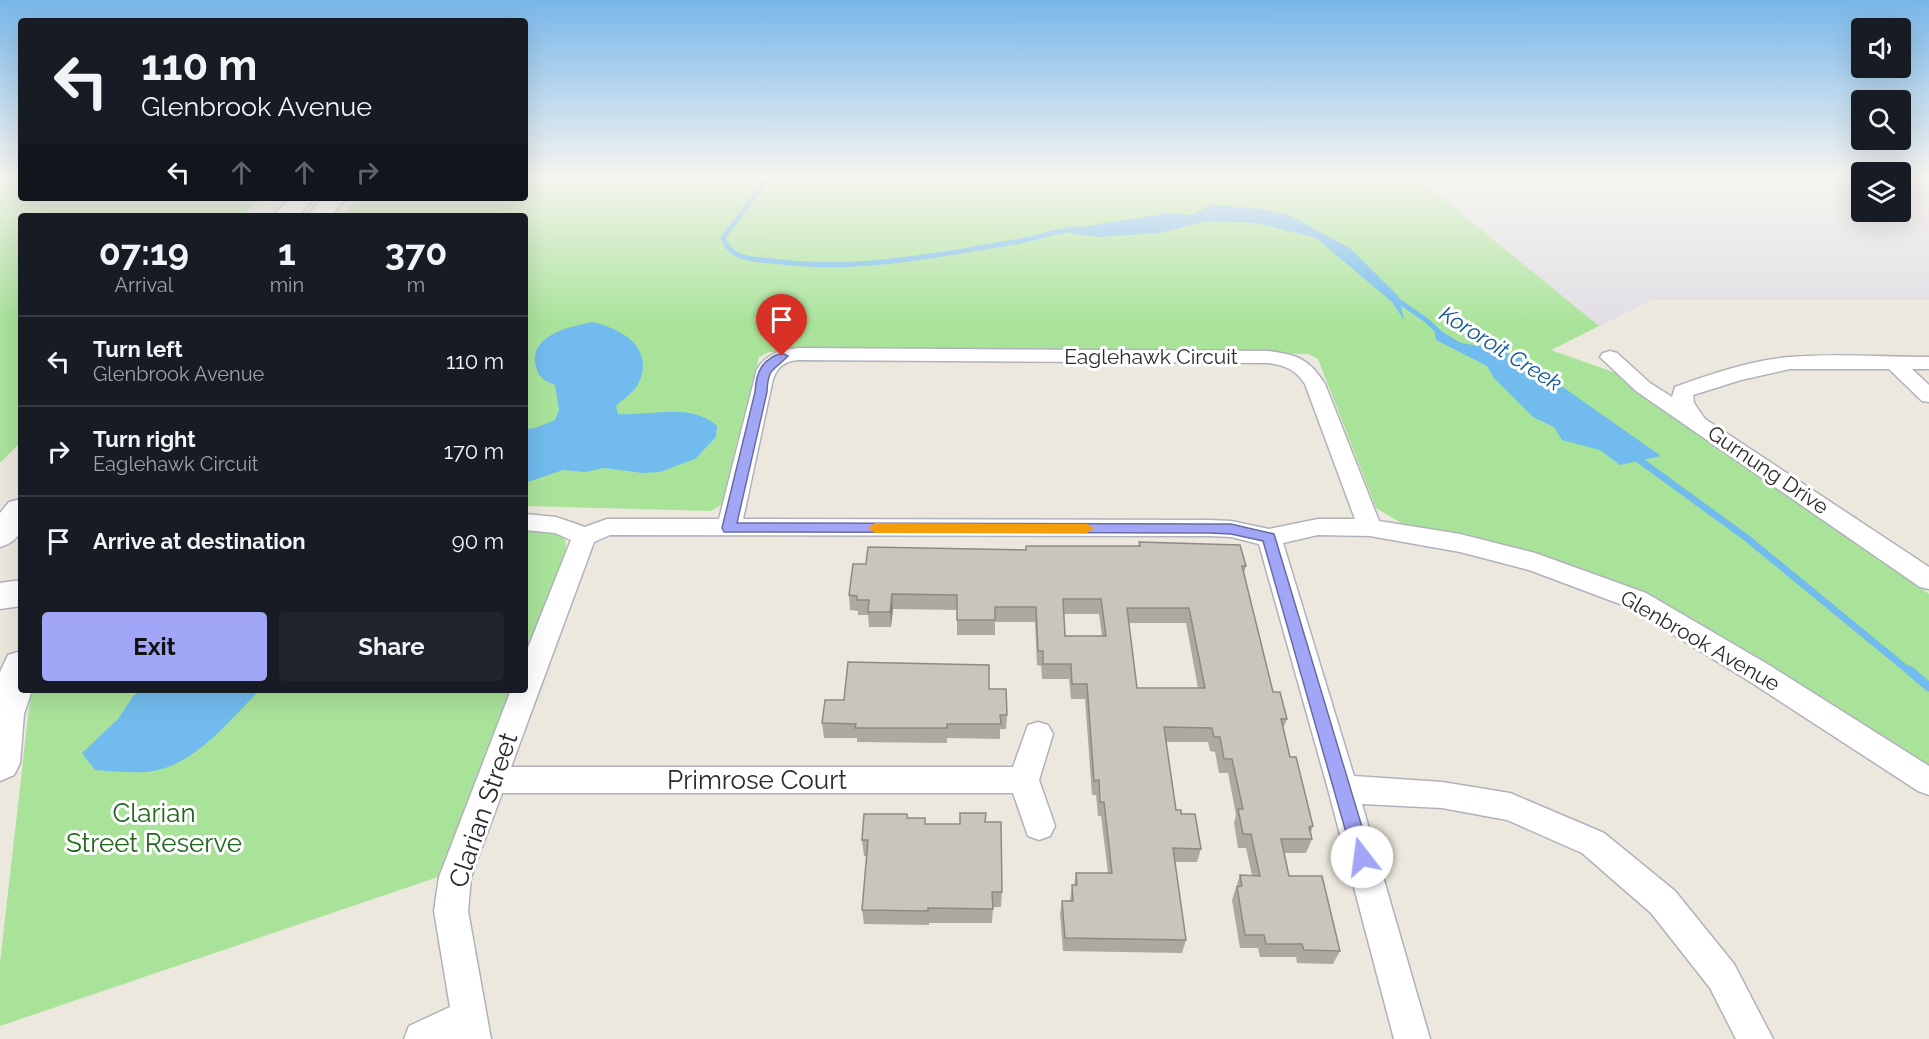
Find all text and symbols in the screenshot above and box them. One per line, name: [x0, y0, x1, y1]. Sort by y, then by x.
map controls: [1851, 18, 1911, 222]
button: sound: [1851, 18, 1911, 78]
text: 110 m: [141, 41, 257, 90]
icon: left: [42, 42, 120, 120]
button: search: [1851, 90, 1911, 150]
text: Glenbrook Avenue: [141, 91, 372, 122]
icon: left: [162, 156, 195, 189]
icon: ahead: [225, 156, 258, 189]
icon: ahead: [288, 156, 321, 189]
icon: right: [351, 156, 384, 189]
button: layers: [1851, 162, 1911, 222]
text: 07:19: [99, 231, 189, 273]
text: 1: [278, 231, 296, 273]
text: 370: [385, 231, 447, 273]
text: Arrival: [115, 273, 173, 297]
text: min: [270, 273, 304, 297]
text: m: [407, 273, 425, 297]
pin: [756, 294, 807, 356]
water label: Kororoit Creek: [1435, 300, 1567, 396]
icon: arrive: [765, 303, 798, 336]
text: Turn left: [93, 336, 183, 362]
street label: Eaglehawk Circuit: [1064, 344, 1238, 369]
icon: left: [42, 345, 75, 378]
text: 110 m: [446, 348, 504, 374]
text: Glenbrook Avenue: [93, 362, 264, 386]
street label: Gurnung Drive: [1703, 420, 1833, 519]
text: Turn right: [93, 426, 196, 452]
icon: right: [42, 435, 75, 468]
text: 170 m: [444, 438, 504, 464]
text: Eaglehawk Circuit: [93, 452, 258, 476]
icon: arrive: [42, 525, 75, 558]
text: Arrive at destination: [93, 528, 306, 554]
text: 90 m: [452, 528, 504, 554]
street label: Glenbrook Avenue: [1616, 585, 1784, 696]
button: Exit: [42, 612, 267, 681]
button: Share: [279, 612, 504, 681]
street label: Clarian Street: [442, 728, 524, 891]
street label: Primrose Court: [667, 765, 847, 795]
park label: Clarian Street Reserve: [66, 798, 242, 858]
position arrow: [1330, 825, 1394, 889]

